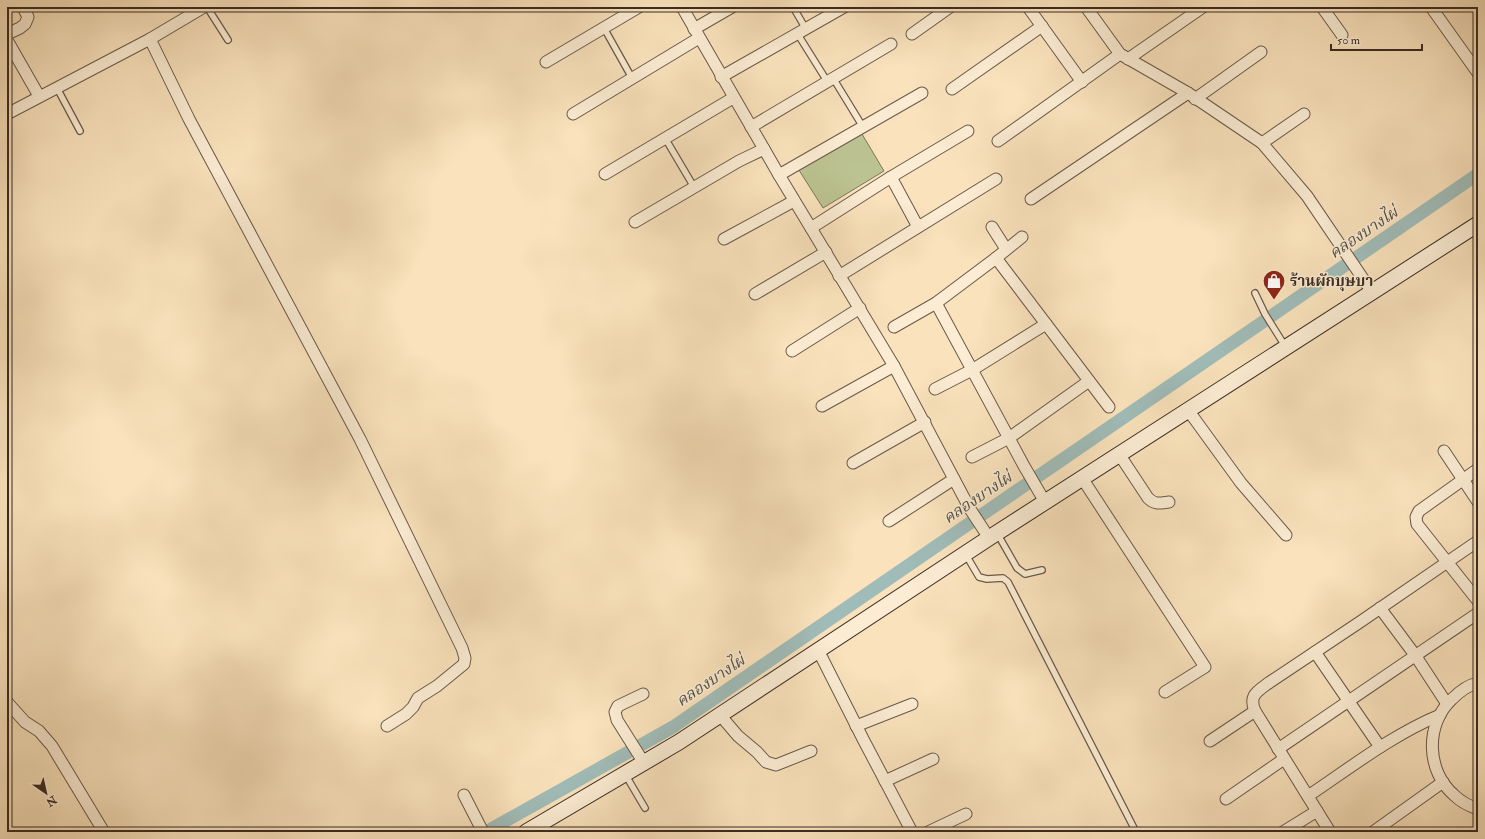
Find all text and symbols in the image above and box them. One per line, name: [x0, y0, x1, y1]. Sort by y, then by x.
scale bar: [1331, 26, 1422, 52]
text: 50 m: [1337, 33, 1361, 48]
water label: คลองบางไผ่: [1324, 200, 1404, 263]
shop icon: ร้านผักบุษบา: [1261, 268, 1287, 301]
place label: ร้านผักบุษบา: [1290, 272, 1373, 292]
water label: คลองบางไผ่: [938, 465, 1018, 528]
water label: คลองบางไผ่: [671, 648, 751, 711]
north arrow: [26, 773, 66, 813]
text: N: [43, 792, 60, 810]

